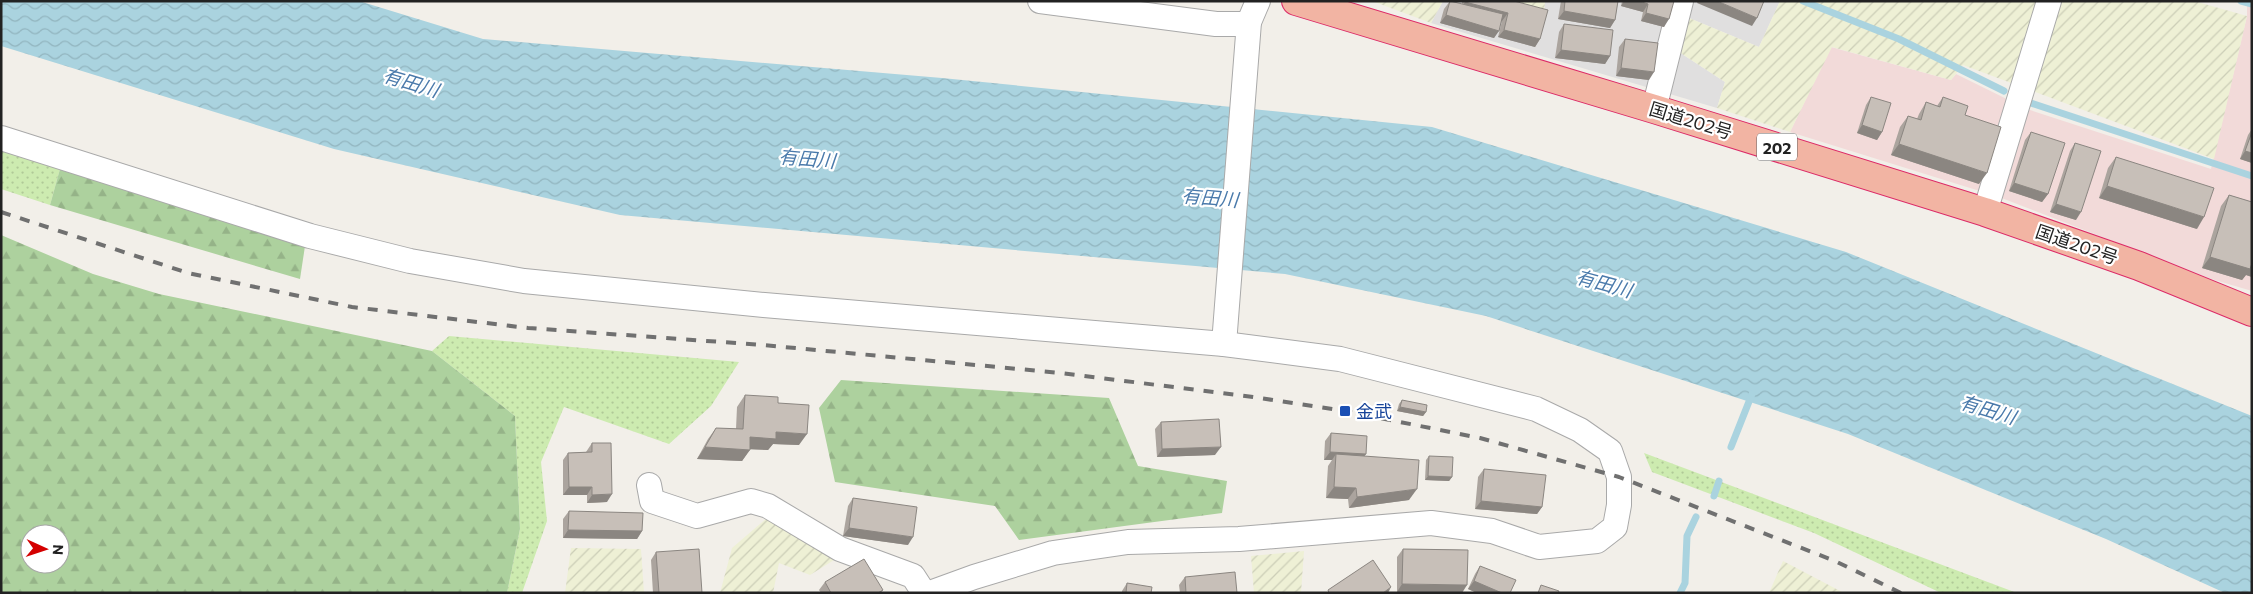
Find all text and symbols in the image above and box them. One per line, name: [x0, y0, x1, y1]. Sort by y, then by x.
water label: 有田川: [380, 63, 444, 102]
street label: 国道202号: [1647, 97, 1735, 143]
road number: 202: [1757, 134, 1797, 160]
water label: 有田川: [778, 144, 838, 172]
water label: 有田川: [1181, 183, 1241, 211]
street label: 国道202号: [2033, 220, 2121, 268]
water label: 有田川: [1573, 265, 1636, 302]
water label: 有田川: [1957, 390, 2021, 429]
place label: 金武: [1356, 400, 1392, 422]
marker: 金武: [1338, 404, 1352, 418]
north arrow: [20, 524, 70, 574]
text: N: [50, 544, 67, 555]

